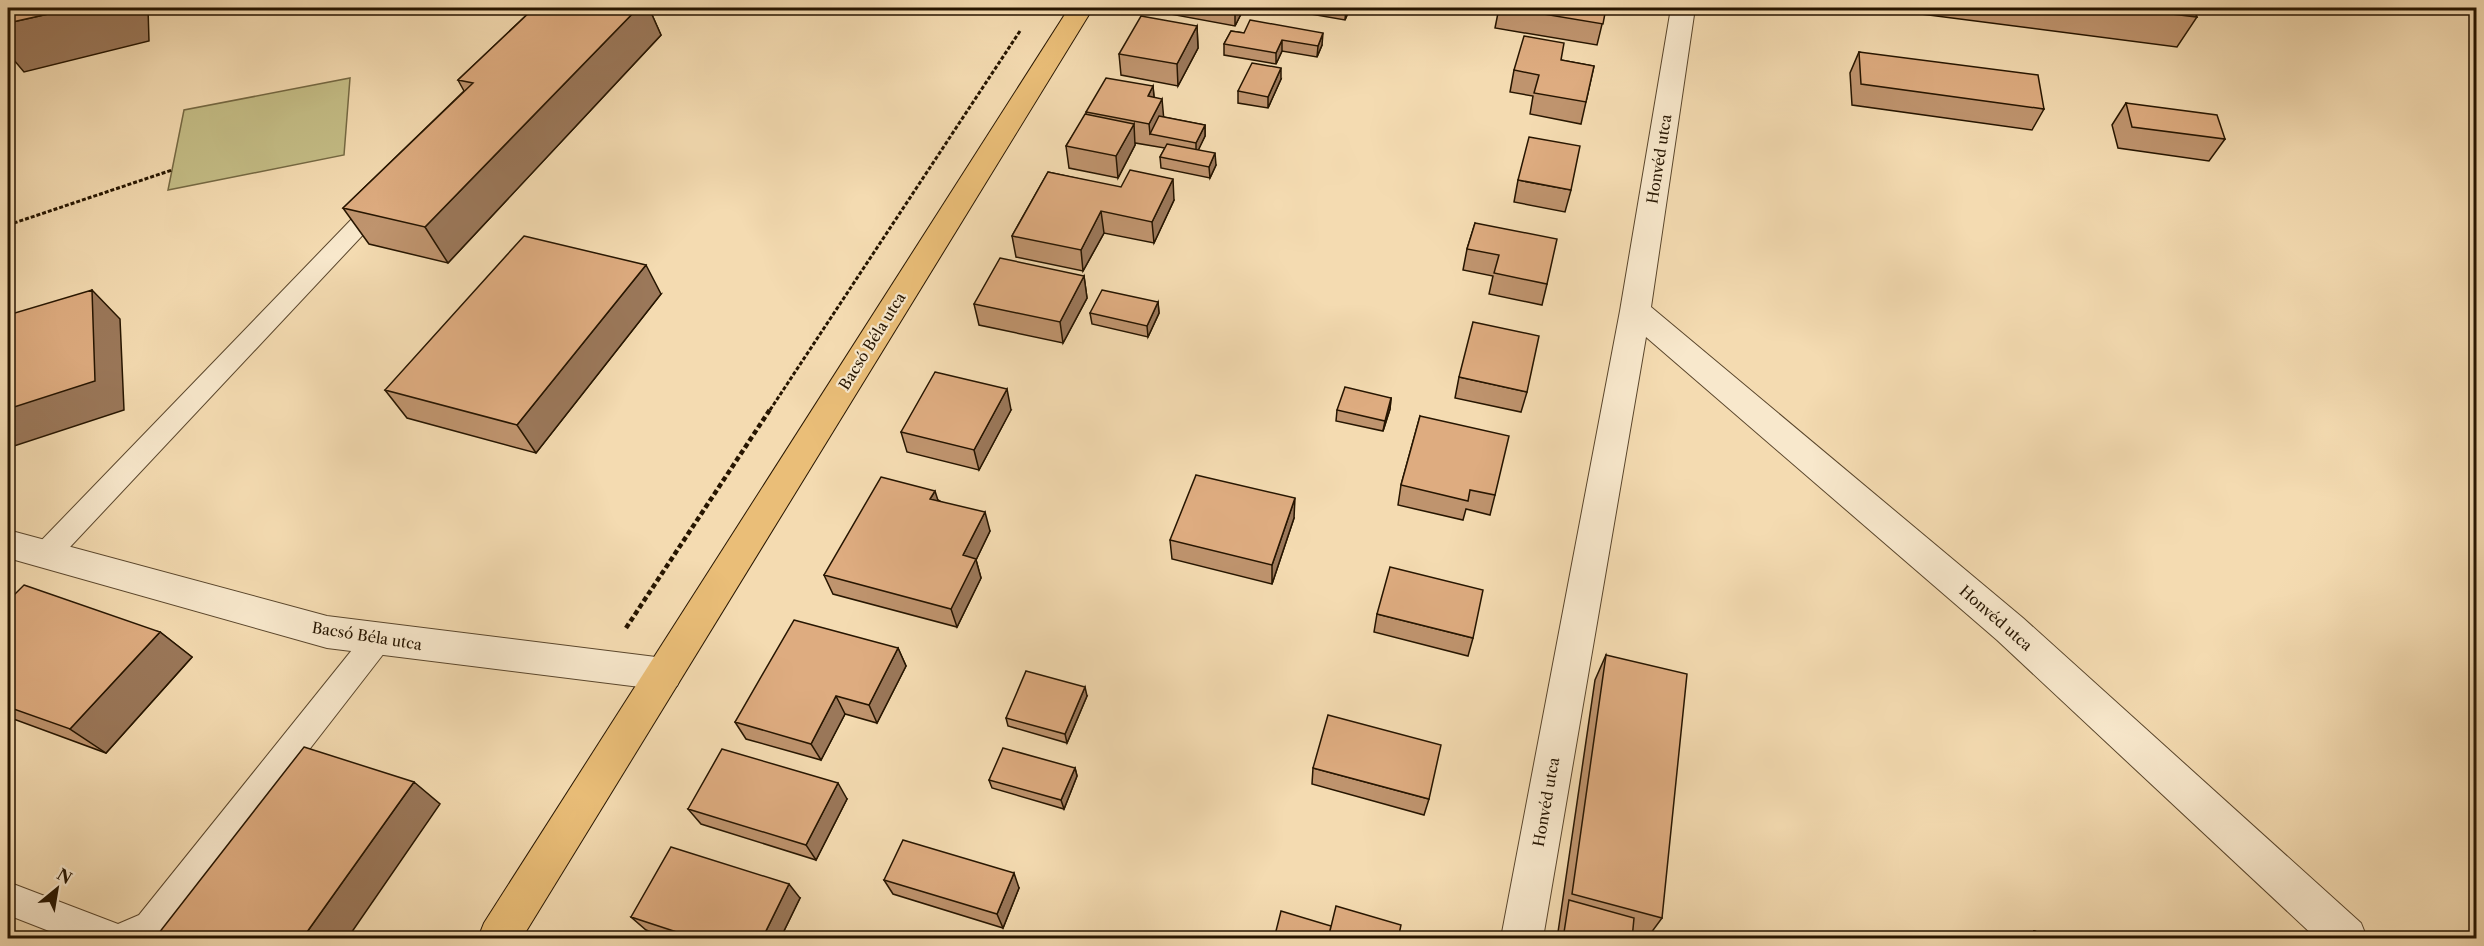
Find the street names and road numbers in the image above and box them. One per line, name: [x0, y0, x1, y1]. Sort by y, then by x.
street label: Honvéd utca: [1643, 113, 1675, 205]
street label: Bacsó Béla utca: [834, 289, 910, 393]
street label: Honvéd utca: [1956, 581, 2036, 655]
street label: Bacsó Béla utca: [311, 618, 424, 654]
street label: Honvéd utca: [1529, 756, 1563, 848]

